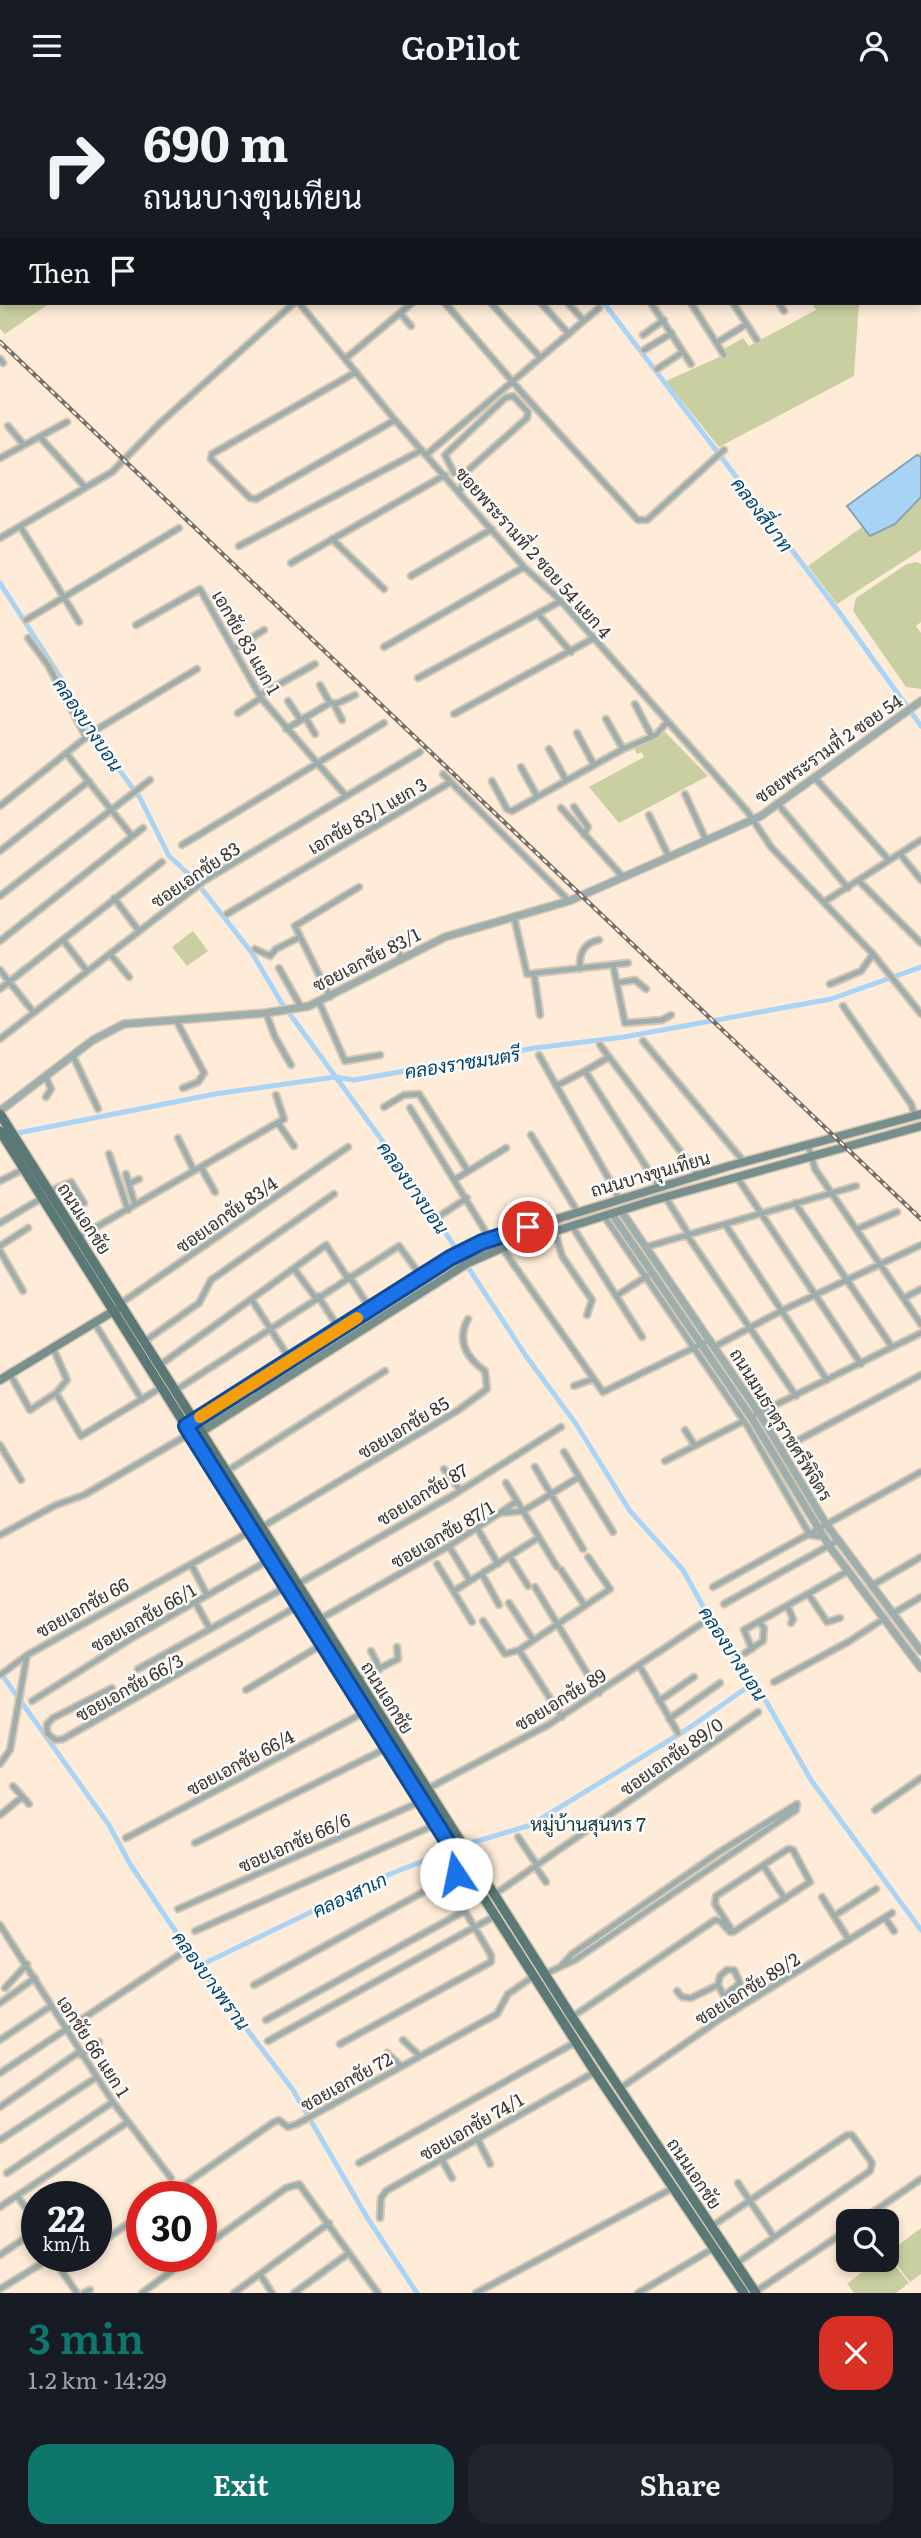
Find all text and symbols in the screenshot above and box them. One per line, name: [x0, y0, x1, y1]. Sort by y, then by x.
text: GoPilot: [401, 22, 520, 70]
icon: menu: [28, 27, 66, 65]
icon: person: [855, 27, 893, 65]
text: 690 m: [143, 104, 289, 177]
icon: right: [28, 119, 119, 210]
text: ถนนบางขุนเทียน: [143, 171, 362, 219]
text: Then: [28, 252, 90, 291]
icon: arrive: [104, 252, 142, 290]
street label: ซอยพระรามที่ 2 ซอย 54 แยก 4: [449, 460, 619, 644]
water label: คลองสี่บาท: [726, 470, 802, 557]
street label: เอกชัย 83 แยก 1: [206, 585, 288, 699]
water label: คลองบางบอน: [47, 671, 131, 777]
street label: ซอยพระรามที่ 2 ซอย 54: [748, 686, 907, 809]
street label: เอกชัย 83/1 แยก 3: [302, 770, 432, 860]
street label: ซอยเอกชัย 83: [145, 834, 245, 914]
street label: ซอยเอกชัย 83/1: [307, 920, 425, 998]
water label: คลองราชมนตรี: [402, 1039, 523, 1085]
water label: คลองบางบอน: [372, 1135, 456, 1239]
street label: ถนนบางขุนเทียน: [587, 1143, 713, 1203]
street label: ซอยเอกชัย 83/4: [170, 1169, 282, 1259]
street label: ถนนเอกชัย: [52, 1177, 118, 1259]
pin: [498, 1197, 558, 1257]
icon: arrive: [509, 1208, 547, 1246]
street label: ถนนมนธาตุราชศรีพิจิตร: [724, 1342, 840, 1506]
street label: ซอยเอกชัย 85: [352, 1389, 454, 1465]
street label: ซอยเอกชัย 87: [371, 1456, 473, 1532]
street label: ซอยเอกชัย 87/1: [385, 1493, 499, 1575]
street label: ซอยเอกชัย 66: [31, 1570, 134, 1644]
street label: ซอยเอกชัย 66/1: [85, 1576, 201, 1658]
water label: คลองบางบอน: [693, 1600, 775, 1706]
street label: ซอยเอกชัย 66/3: [70, 1646, 188, 1728]
street label: ถนนเอกชัย: [355, 1655, 421, 1739]
street label: ซอยเอกชัย 89: [509, 1661, 611, 1737]
street label: ซอยเอกชัย 89/0: [614, 1710, 728, 1802]
street label: ซอยเอกชัย 66/4: [181, 1722, 299, 1802]
street label: ซอยเอกชัย 66/6: [234, 1805, 355, 1879]
district label: หมู่บ้านสุนทร 7: [530, 1809, 646, 1838]
position arrow: [419, 1837, 493, 1911]
water label: คลองสาเก: [307, 1865, 391, 1923]
water label: คลองบางพราน: [166, 1925, 258, 2035]
street label: ซอยเอกชัย 89/2: [689, 1945, 805, 2031]
street label: เอกชัย 66 แยก 1: [51, 1990, 137, 2102]
street label: ซอยเอกชัย 72: [295, 2045, 397, 2117]
street label: ซอยเอกชัย 74/1: [414, 2085, 528, 2167]
street label: ถนนเอกชัย: [661, 2132, 729, 2214]
speed limit sign: 30: [126, 2181, 217, 2272]
text: 22: [48, 2191, 85, 2243]
map controls: [836, 2209, 899, 2272]
button: search: [836, 2209, 899, 2272]
text: km/h: [43, 2230, 90, 2257]
text: 3 min: [28, 2305, 144, 2367]
button: close: [819, 2316, 893, 2390]
text: 1.2 km · 14:29: [28, 2362, 167, 2396]
button: Exit: [28, 2444, 454, 2524]
button: Share: [468, 2444, 893, 2524]

